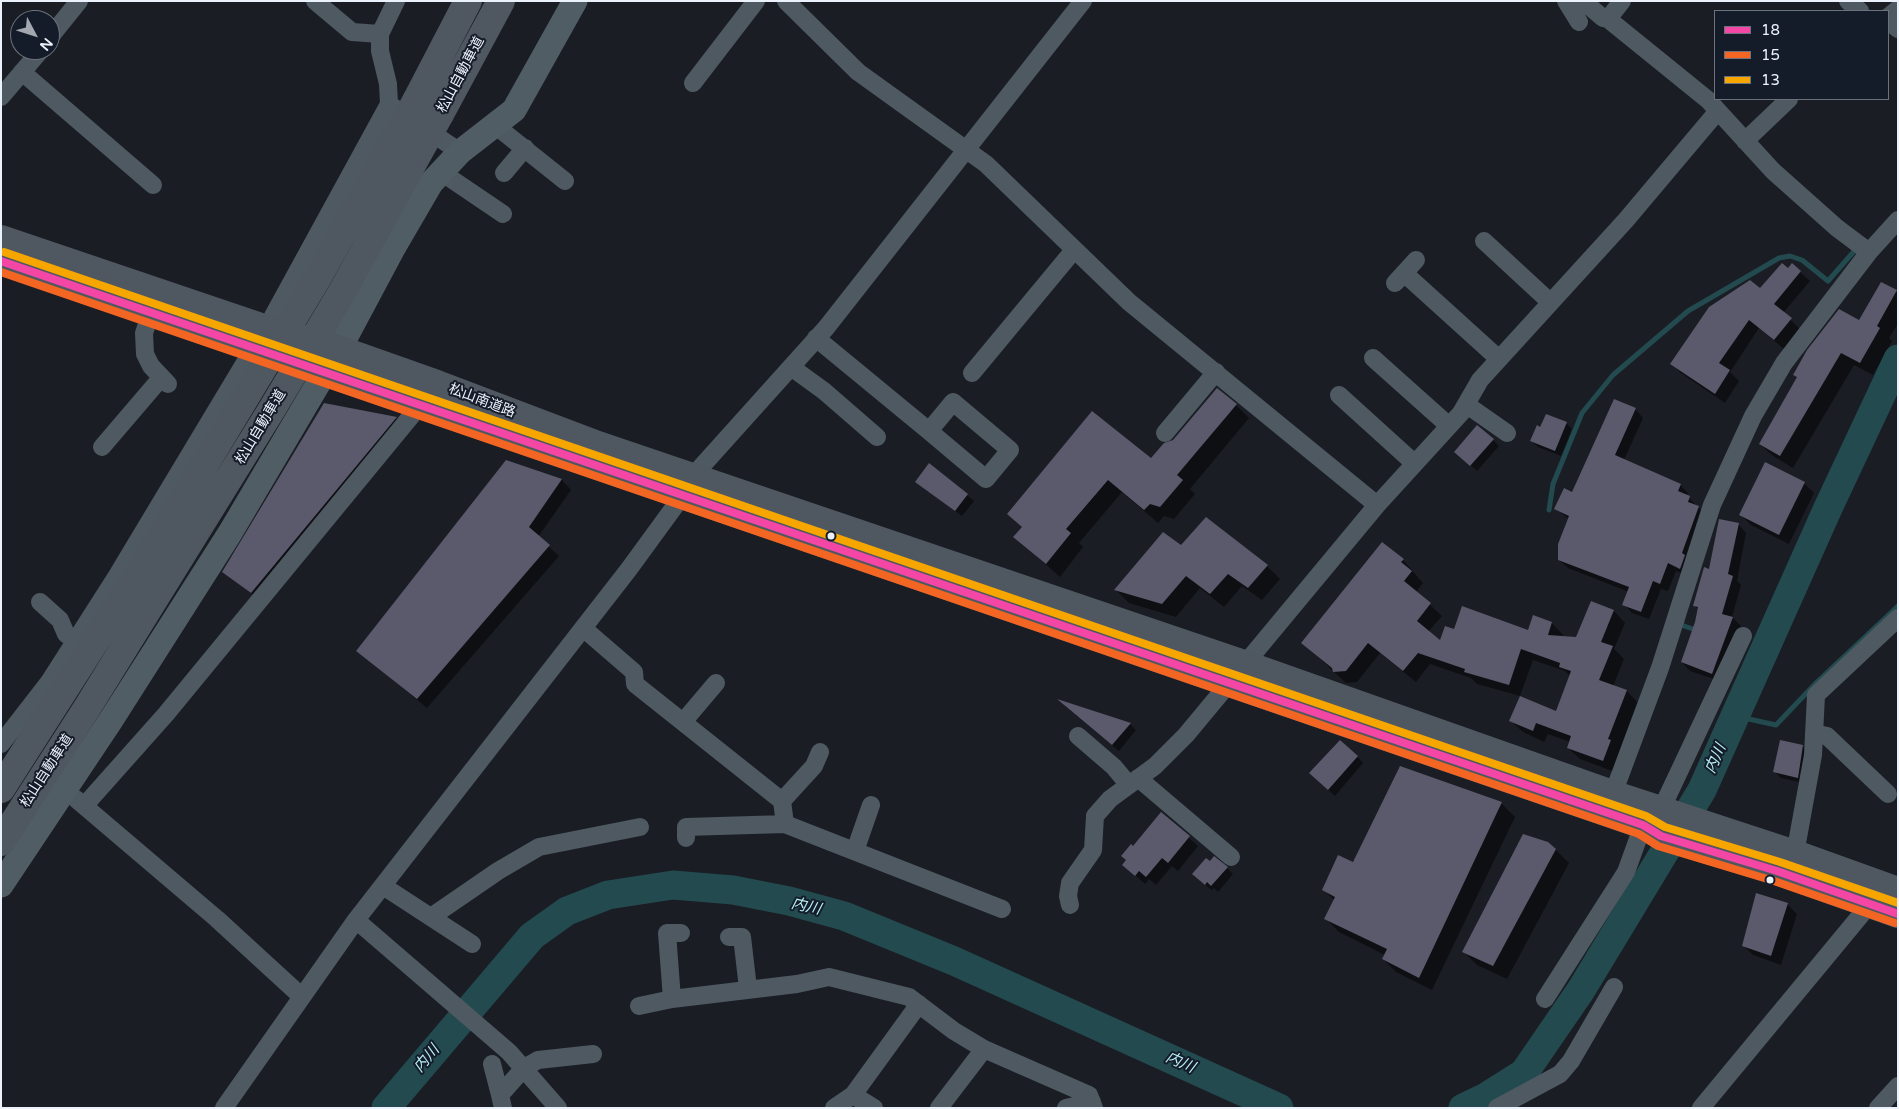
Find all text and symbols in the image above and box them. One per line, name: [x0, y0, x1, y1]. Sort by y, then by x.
north arrow: [10, 10, 60, 60]
legend: [1714, 10, 1889, 100]
text: 18: [1761, 21, 1780, 39]
street label: 松山自動車道: [434, 34, 488, 116]
text: N: [36, 35, 56, 54]
text: 15: [1761, 46, 1780, 64]
text: 13: [1761, 71, 1780, 89]
street label: 松山南道路: [446, 381, 518, 421]
street label: 松山自動車道: [232, 387, 290, 467]
unlabelled marker: [826, 531, 836, 541]
street label: 松山自動車道: [17, 731, 77, 811]
water label: 内川: [1702, 742, 1730, 776]
unlabelled marker: [1765, 875, 1775, 885]
water label: 内川: [789, 895, 823, 919]
water label: 内川: [410, 1042, 444, 1076]
water label: 内川: [1163, 1049, 1197, 1077]

